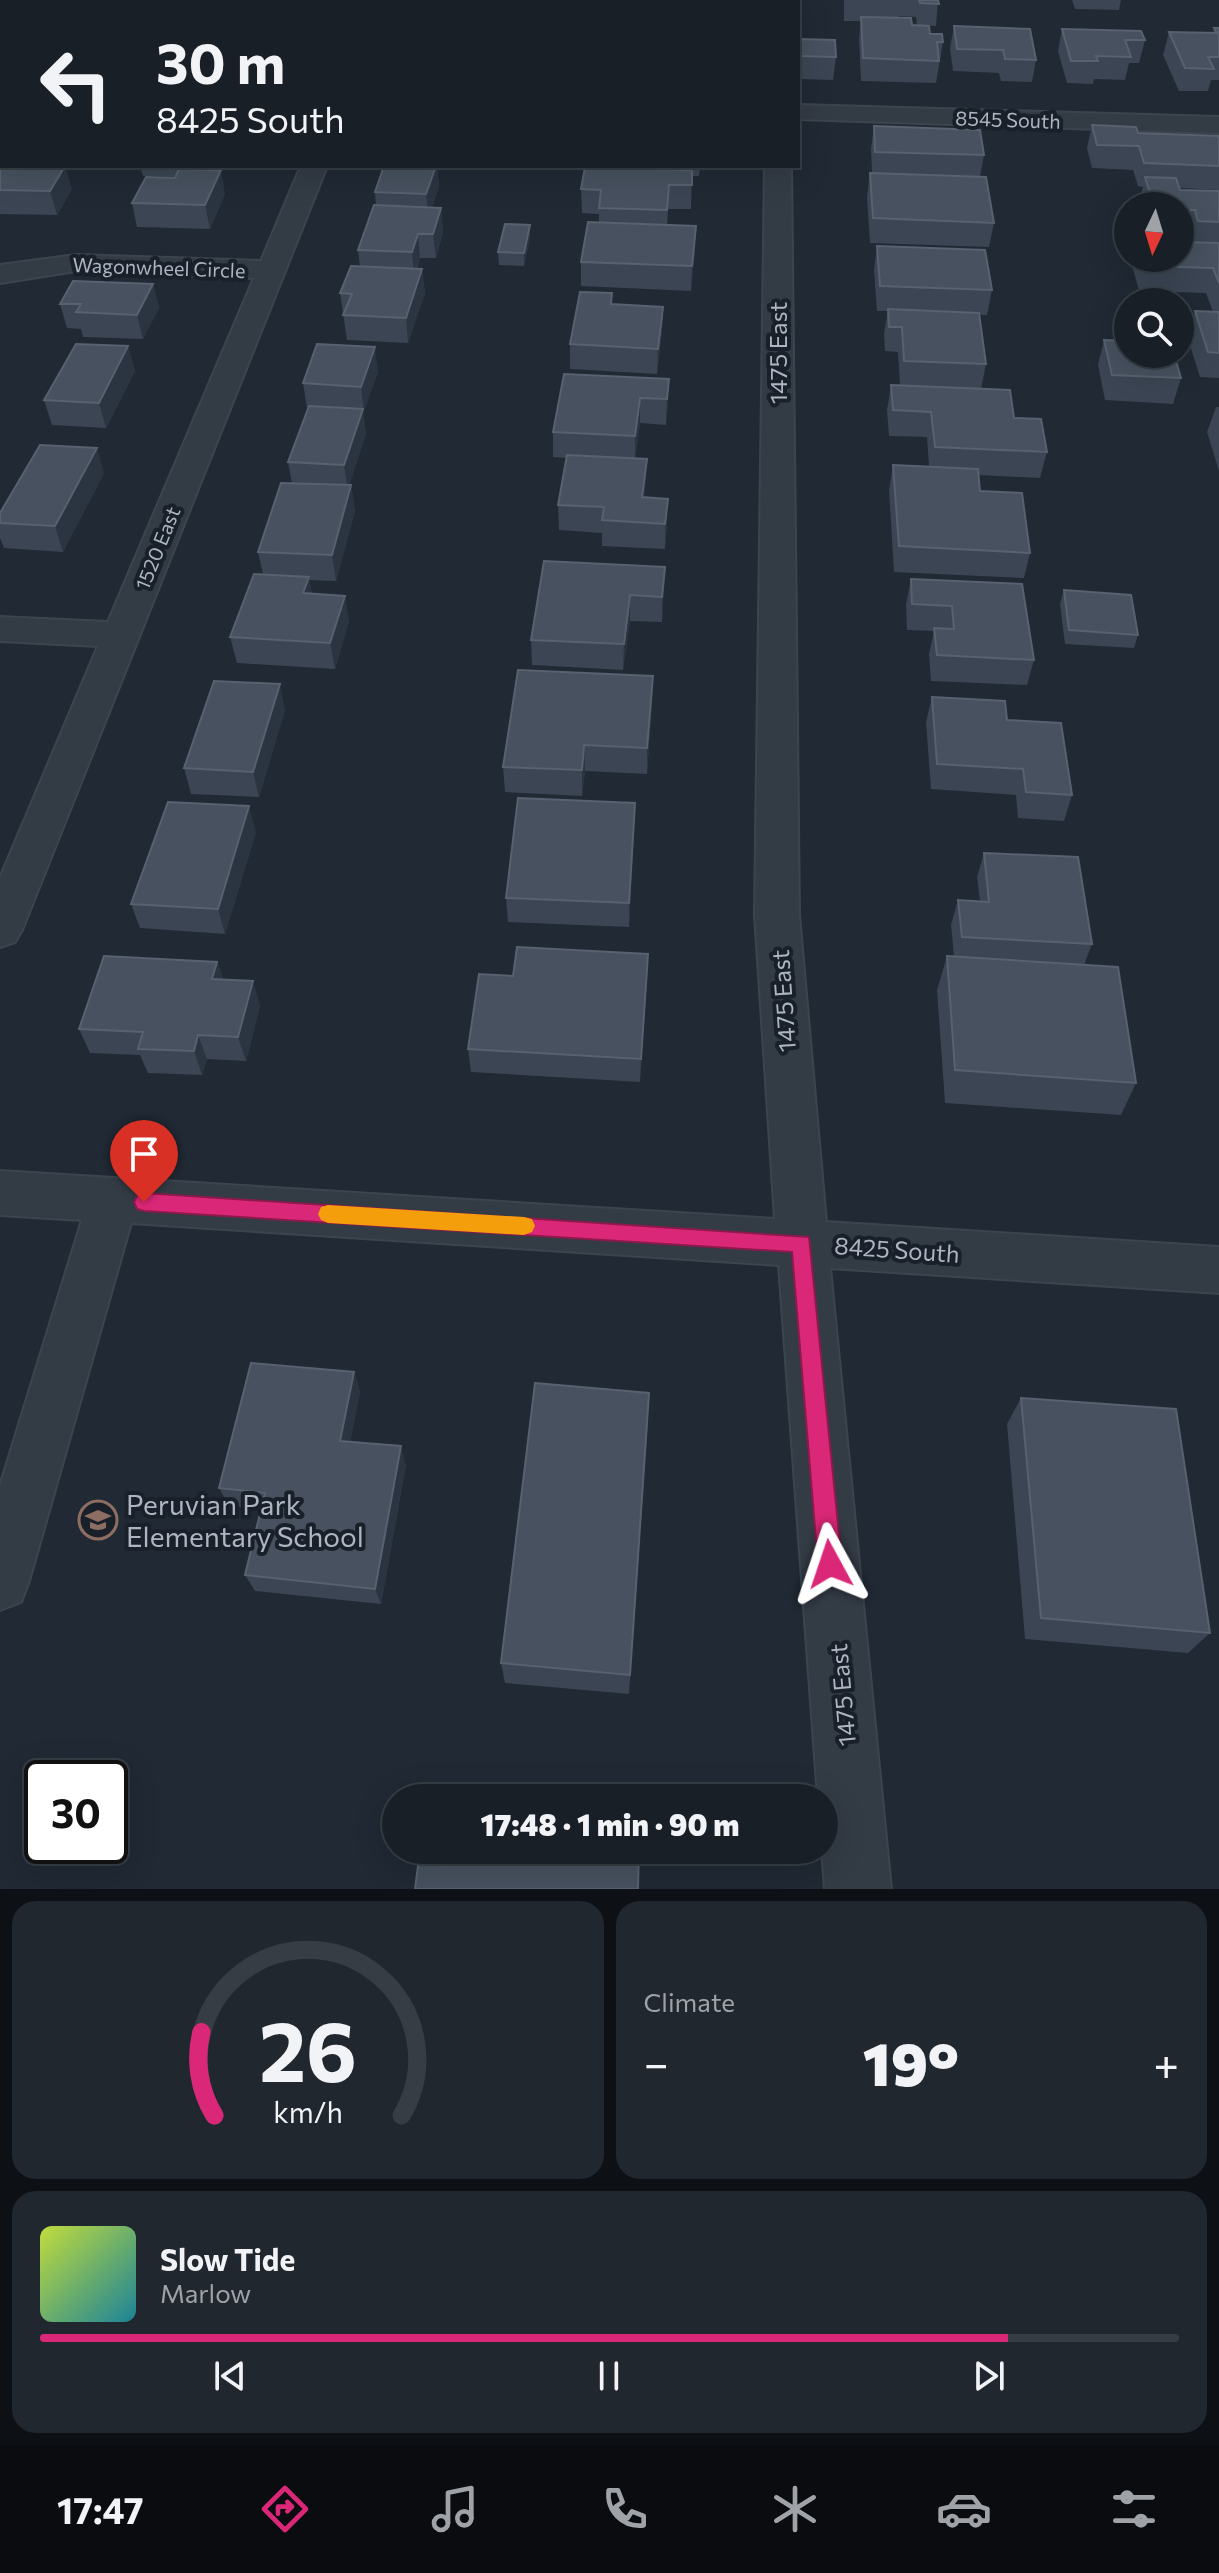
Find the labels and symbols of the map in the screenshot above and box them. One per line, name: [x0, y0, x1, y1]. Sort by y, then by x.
street label: 8545 South: [955, 105, 1061, 133]
north arrow: [1114, 192, 1194, 272]
street label: Wagonwheel Circle: [72, 252, 246, 282]
street label: 1475 East: [763, 302, 792, 404]
street label: 1520 East: [129, 503, 185, 593]
street label: 1475 East: [765, 949, 801, 1053]
pin: [110, 1120, 178, 1202]
street label: 8425 South: [833, 1230, 961, 1268]
place label: Peruvian Park Elementary School: [126, 1487, 364, 1553]
school or university icon: Peruvian Park Elementary School: [77, 1499, 119, 1541]
position arrow: [788, 1522, 872, 1606]
street label: 1475 East: [823, 1642, 861, 1747]
speed limit sign: 30: [24, 1760, 128, 1864]

